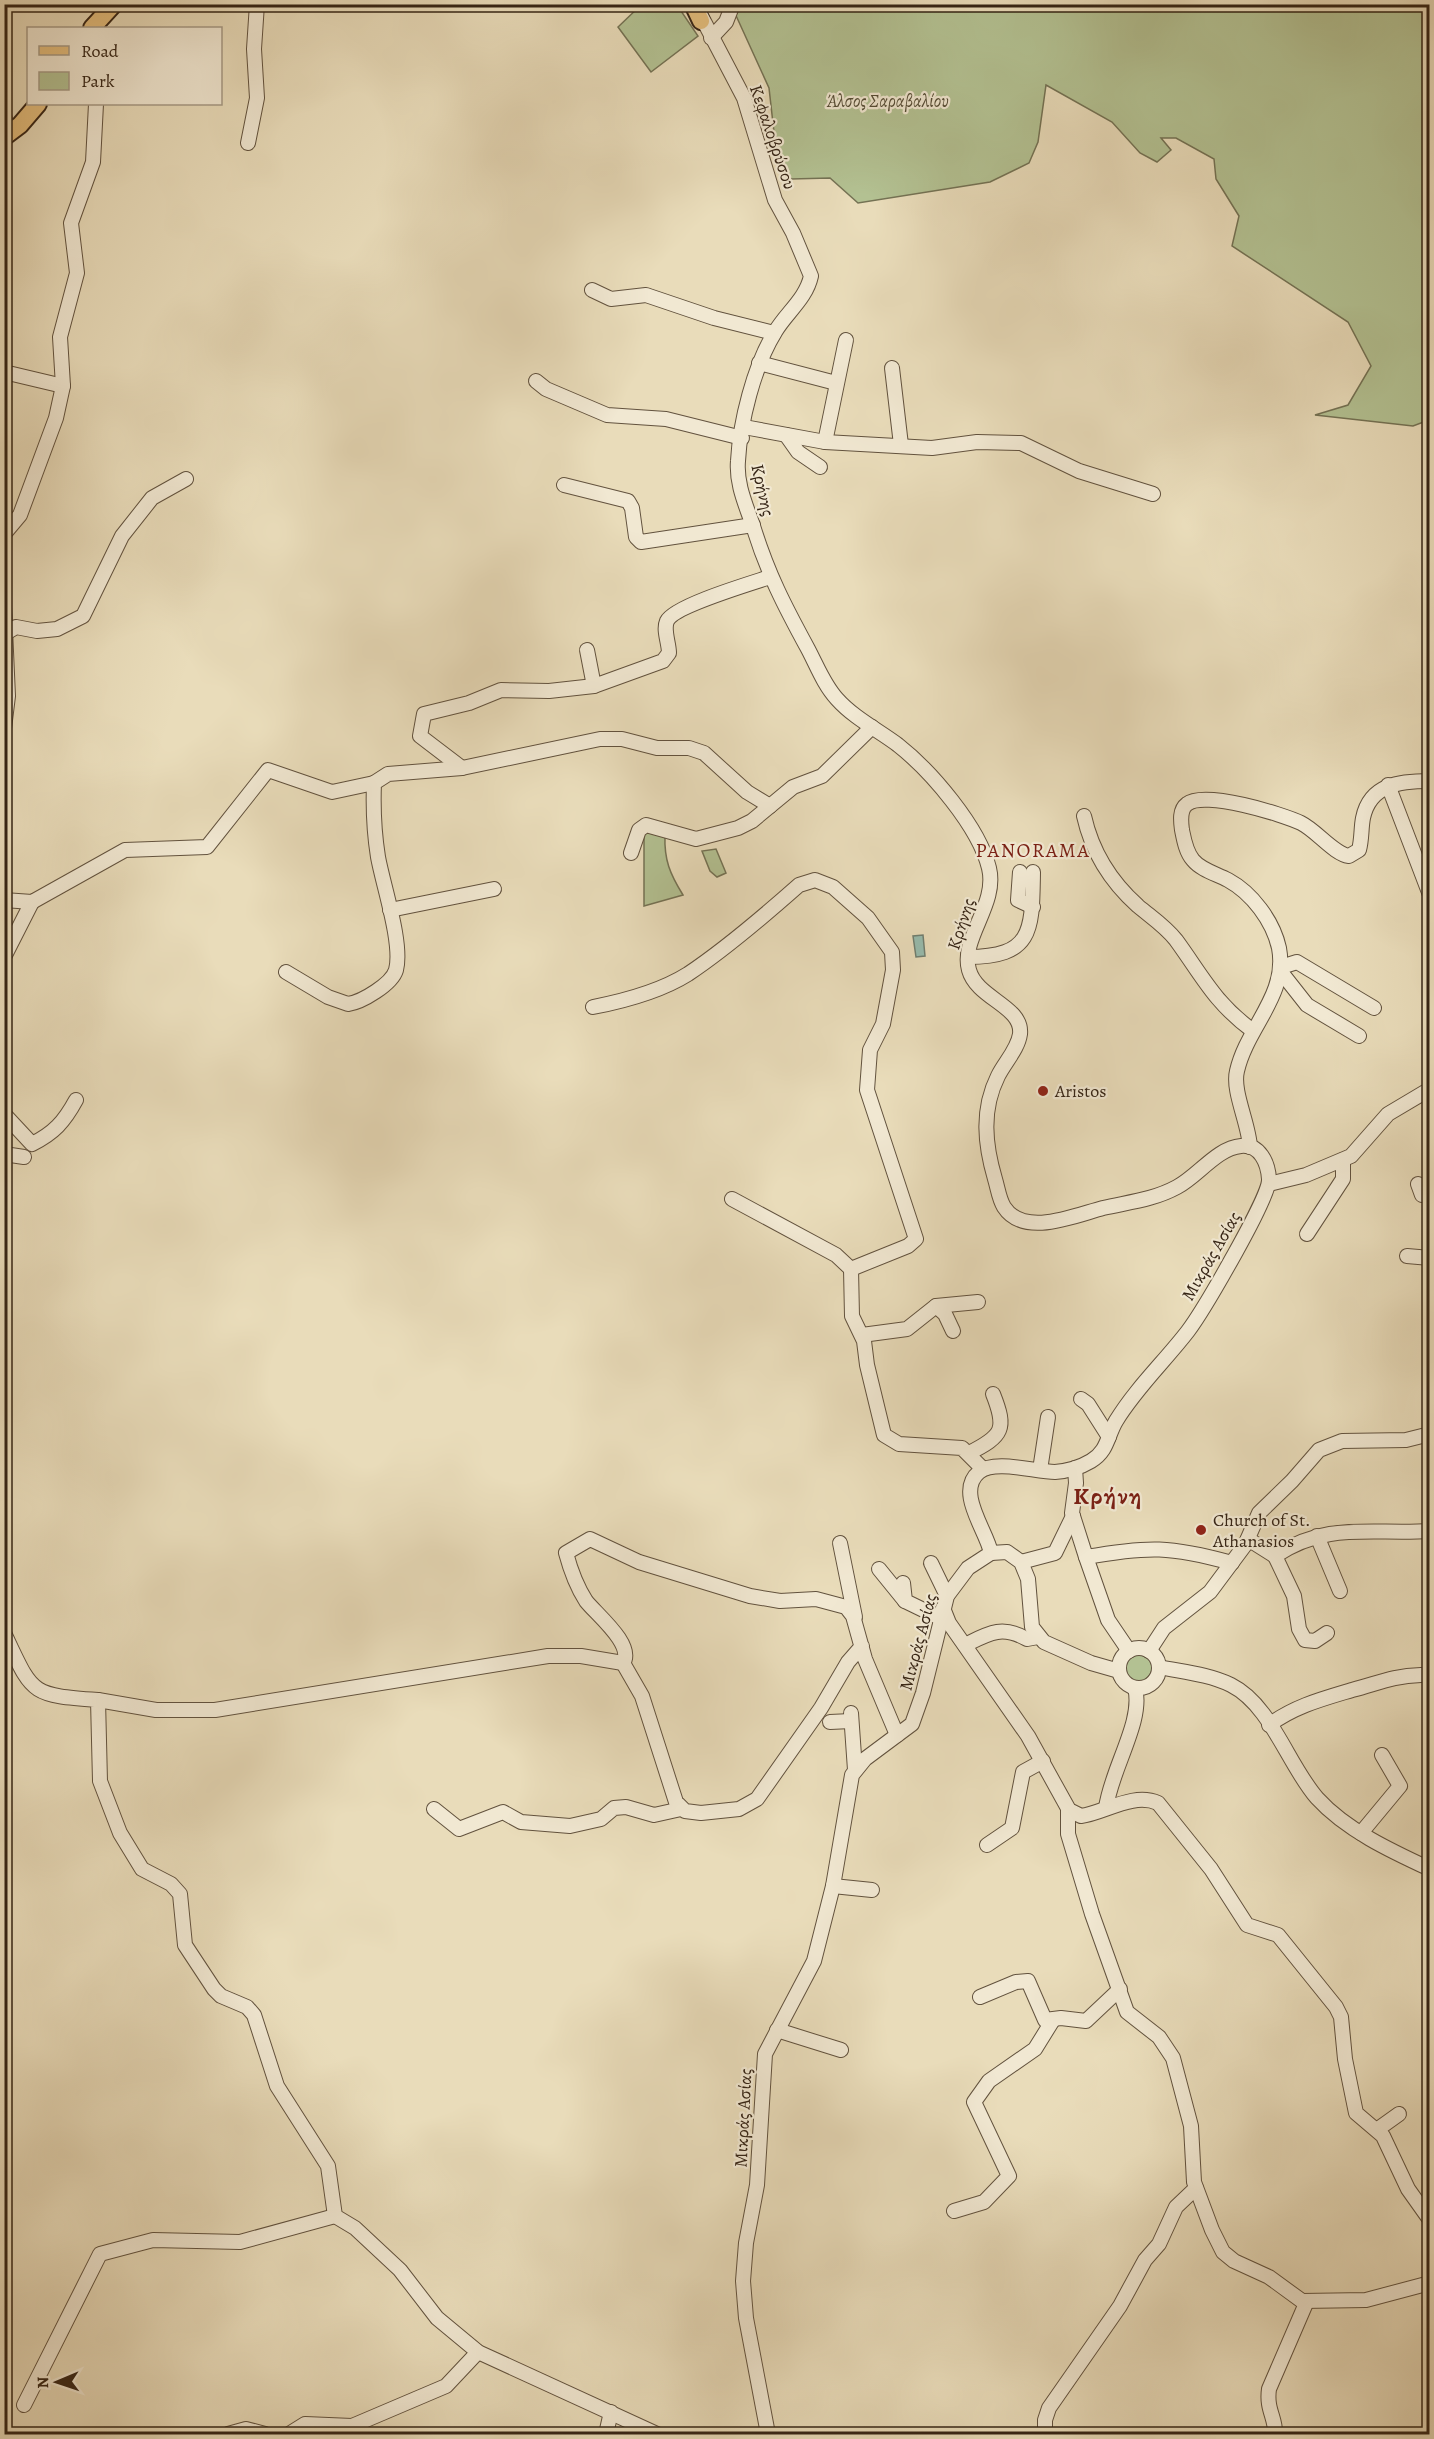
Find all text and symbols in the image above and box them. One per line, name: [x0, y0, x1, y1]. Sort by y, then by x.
legend: [27, 27, 222, 105]
text: Road: [81, 39, 119, 63]
text: Park: [81, 69, 115, 93]
street label: Κεφαλοβρύσου: [744, 81, 802, 193]
park label: Άλσος Σαραβαλίου: [825, 89, 949, 113]
street label: Κρήνης: [745, 462, 781, 518]
district label: PANORAMA: [976, 837, 1090, 864]
street label: Κρήνης: [941, 895, 981, 953]
place label: Aristos: [1054, 1079, 1107, 1103]
marker: Aristos: [1036, 1084, 1050, 1098]
street label: Μικράς Ασίας: [1176, 1207, 1246, 1305]
district label: Κρήνη: [1073, 1480, 1143, 1512]
place label: Church of St. Athanasios: [1212, 1508, 1311, 1553]
marker: Church of St. Athanasios: [1194, 1523, 1208, 1537]
street label: Μικράς Ασίας: [894, 1591, 942, 1693]
street label: Μικράς Ασίας: [728, 2068, 758, 2168]
north arrow: [27, 2352, 87, 2412]
text: N: [32, 2376, 54, 2389]

